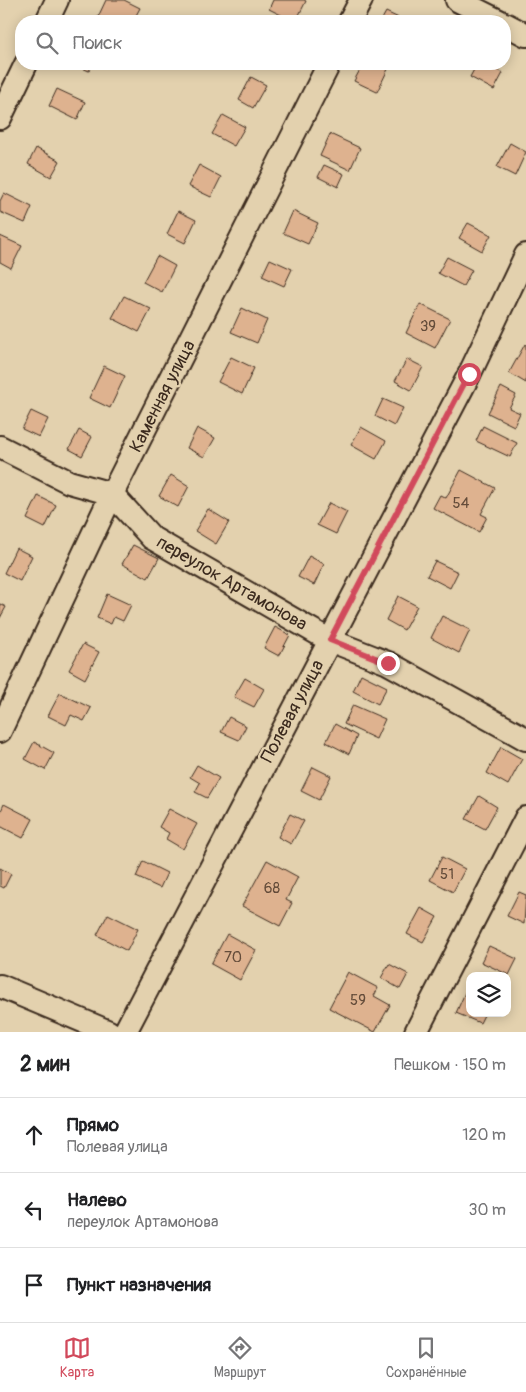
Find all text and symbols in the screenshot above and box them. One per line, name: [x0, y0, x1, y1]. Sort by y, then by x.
search box: [15, 15, 511, 70]
icon: search: [33, 29, 61, 57]
text: Поиск: [73, 31, 123, 55]
house number: 39: [420, 317, 436, 336]
street label: Каменная улица: [124, 336, 201, 456]
route start: [458, 363, 481, 386]
house number: 54: [453, 494, 470, 513]
street label: переулок Артамонова: [152, 531, 311, 636]
route end: [377, 652, 400, 675]
street label: Полевая улица: [256, 656, 329, 767]
house number: 51: [440, 865, 454, 884]
house number: 68: [264, 879, 281, 898]
house number: 70: [224, 948, 242, 967]
map controls: [466, 972, 511, 1017]
button: layers: [466, 972, 511, 1017]
house number: 59: [350, 991, 366, 1010]
text: 2 мин: [20, 1051, 70, 1078]
text: Пешком · 150 m: [394, 1055, 506, 1075]
text: Прямо: [67, 1113, 119, 1137]
icon: ahead: [20, 1121, 48, 1149]
text: 120 m: [462, 1125, 506, 1145]
text: Полевая улица: [67, 1137, 168, 1157]
text: Налево: [67, 1188, 127, 1212]
icon: left: [20, 1196, 48, 1224]
text: 30 m: [468, 1200, 506, 1220]
text: переулок Артамонова: [67, 1212, 218, 1232]
icon: arrive: [20, 1271, 48, 1299]
text: Пункт назначения: [67, 1273, 211, 1297]
tab: Карта: [60, 1334, 94, 1381]
tab: Маршрут: [214, 1334, 266, 1381]
tab: Сохранённые: [386, 1334, 466, 1381]

